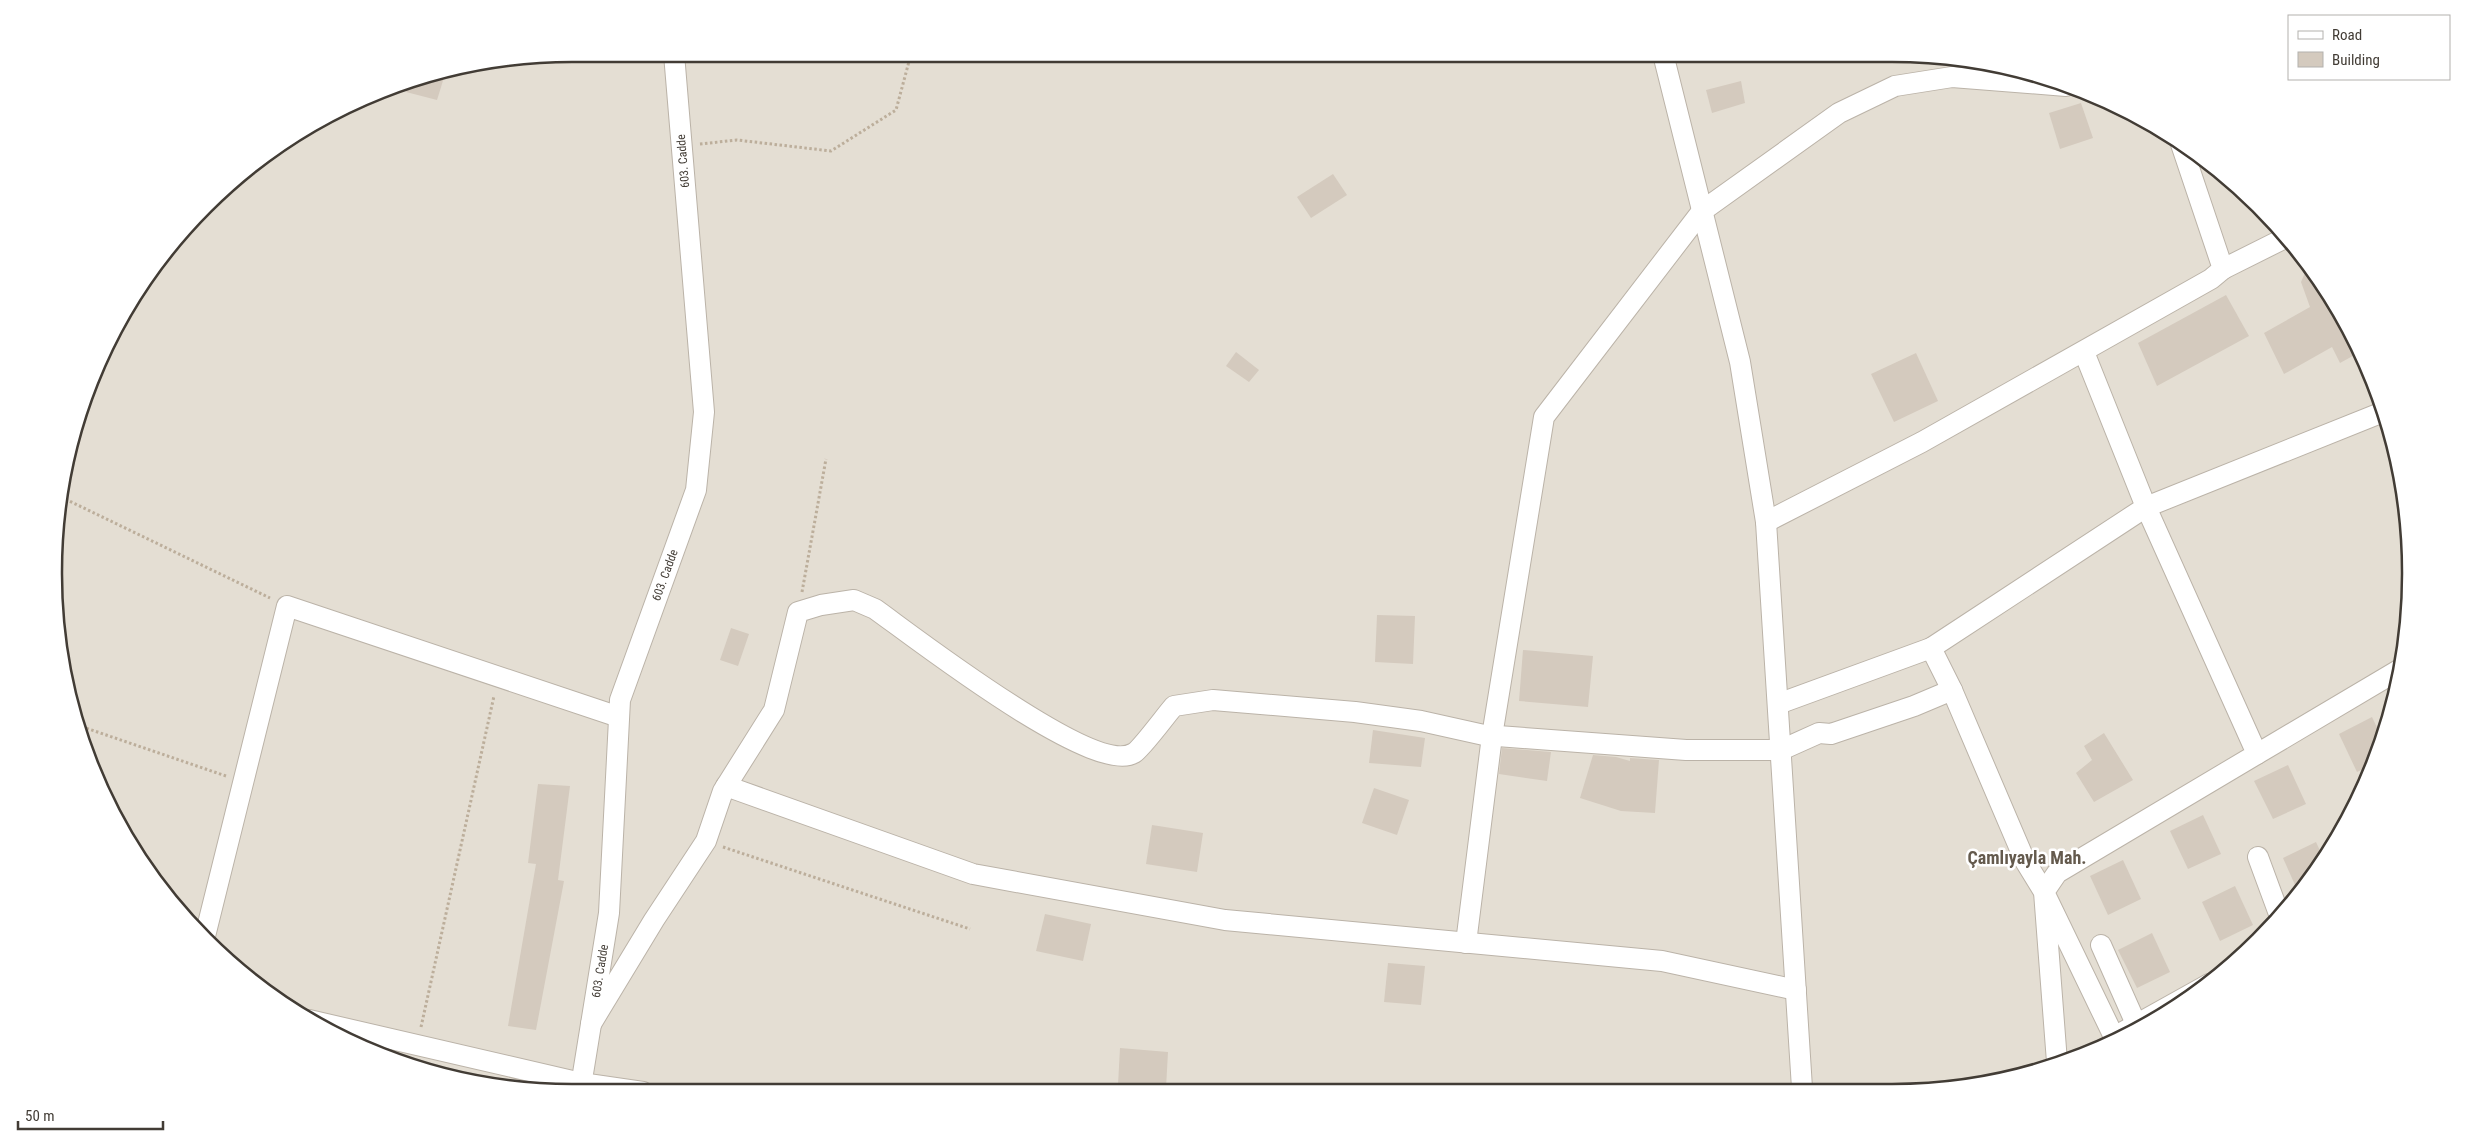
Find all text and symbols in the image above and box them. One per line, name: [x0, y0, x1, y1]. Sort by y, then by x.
legend: [2288, 15, 2450, 80]
text: Road: [2332, 26, 2362, 44]
text: Building: [2332, 51, 2380, 69]
street label: 603. Cadde: [674, 133, 692, 188]
street label: 603. Cadde: [649, 547, 681, 603]
district label: Çamlıyayla Mah.: [1968, 847, 2086, 868]
street label: 603. Cadde: [589, 943, 611, 999]
scale bar: [18, 1098, 162, 1130]
text: 50 m: [25, 1107, 55, 1125]

